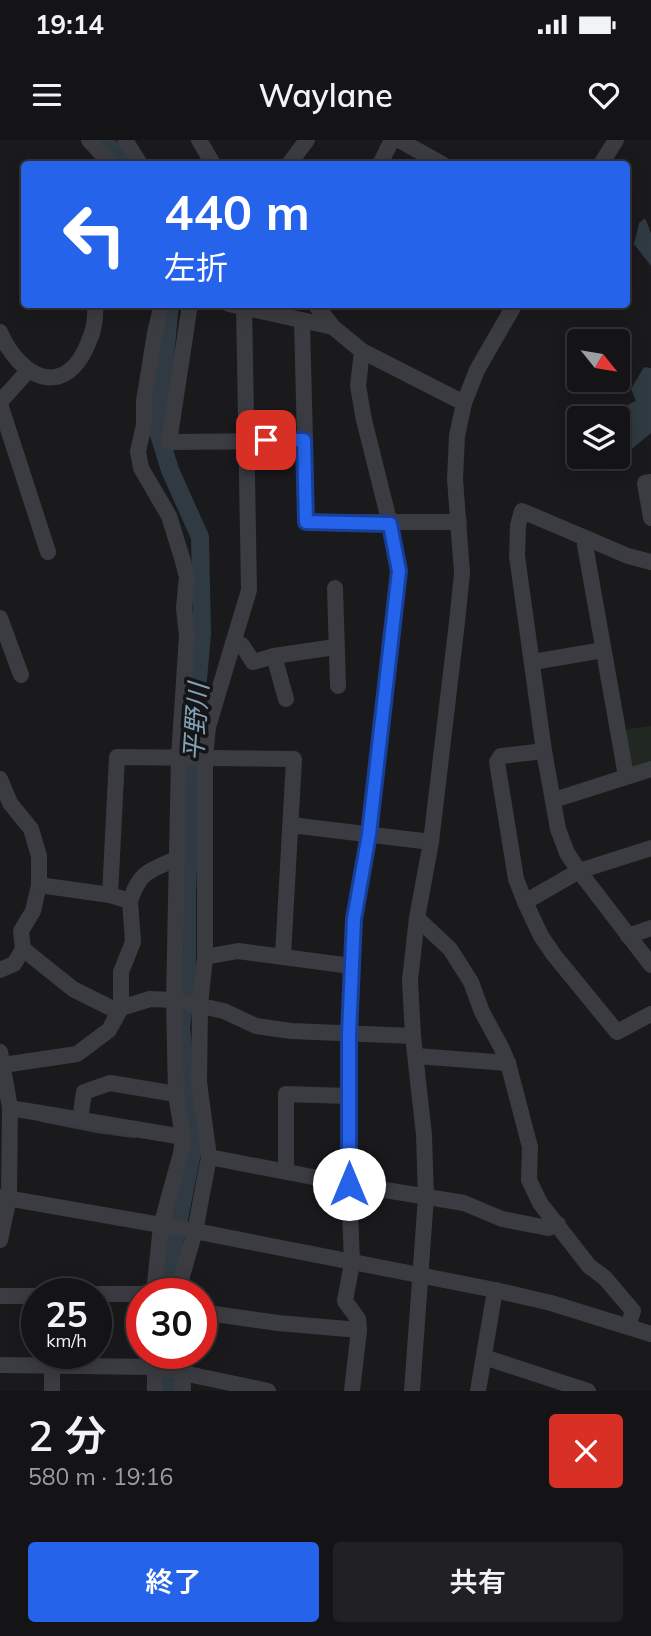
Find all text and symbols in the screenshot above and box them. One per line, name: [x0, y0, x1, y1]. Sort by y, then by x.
text: 19:14: [35, 8, 104, 41]
text: Waylane: [258, 75, 393, 115]
icon: menu: [28, 76, 66, 114]
icon: heart: [585, 76, 623, 114]
text: 440 m: [164, 181, 310, 242]
icon: left: [49, 189, 140, 280]
text: 左折: [164, 247, 228, 287]
north arrow: [567, 329, 630, 392]
map controls: [567, 329, 630, 469]
button: layers: [567, 406, 630, 469]
pin: [236, 410, 296, 470]
icon: arrive: [247, 421, 285, 459]
water label: 平野川: [176, 679, 215, 762]
position arrow: [312, 1147, 386, 1221]
speed limit sign: 30: [126, 1278, 217, 1369]
text: 25: [45, 1292, 88, 1336]
text: km/h: [46, 1329, 87, 1352]
text: 2 分: [28, 1409, 106, 1462]
button: close: [549, 1414, 623, 1488]
text: 580 m · 19:16: [28, 1462, 173, 1491]
button: 終了: [28, 1542, 319, 1622]
button: 共有: [333, 1542, 623, 1622]

